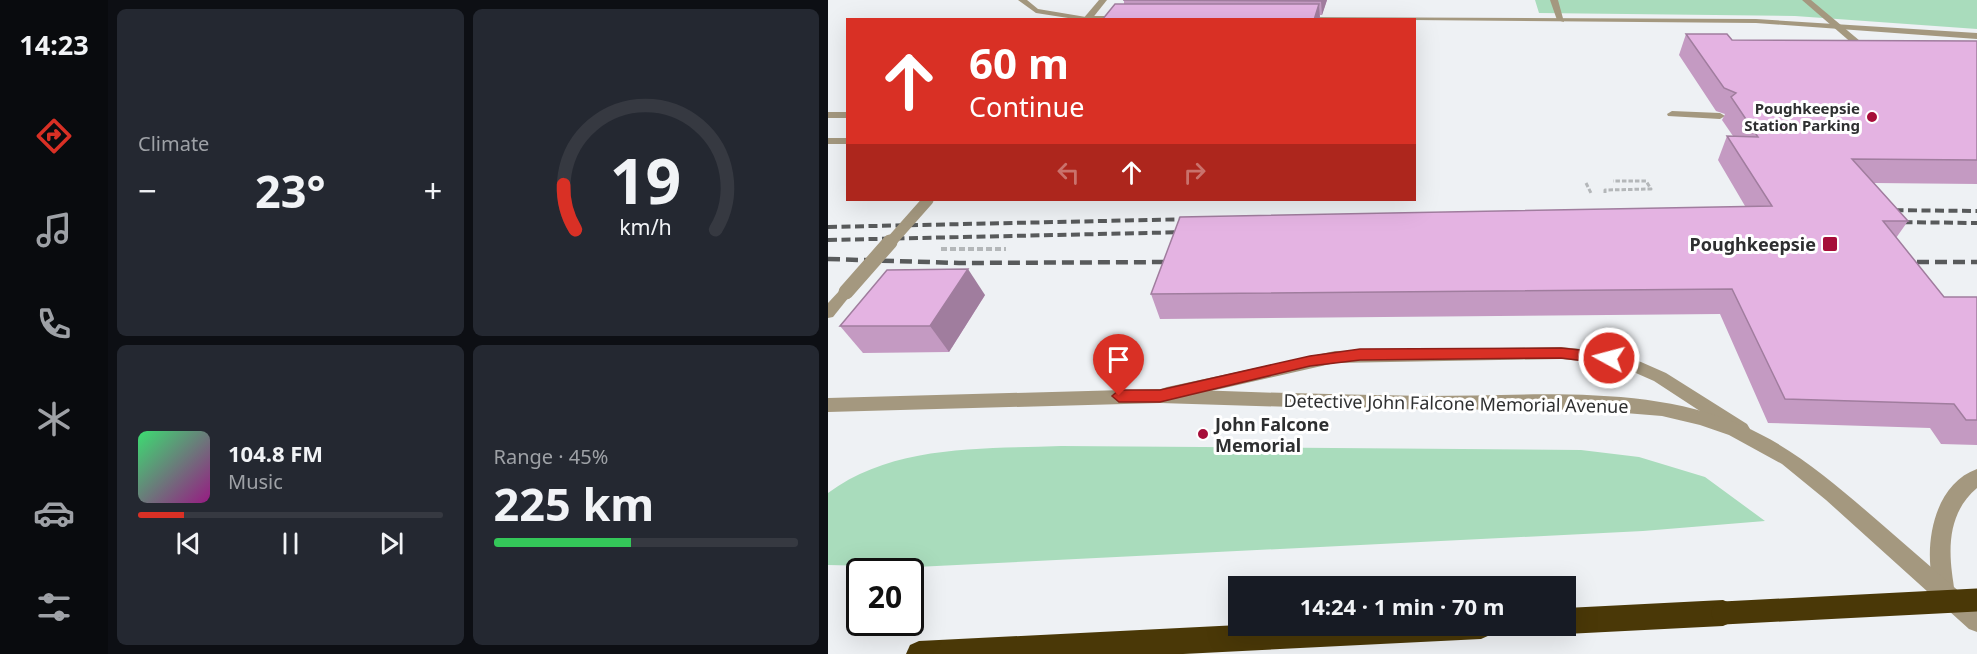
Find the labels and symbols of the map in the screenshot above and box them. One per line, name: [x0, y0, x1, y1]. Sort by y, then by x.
place label: Poughkeepsie Station Parking: [1744, 98, 1860, 135]
marker: Poughkeepsie Station Parking: [1865, 110, 1879, 124]
place label: Poughkeepsie: [1690, 232, 1816, 256]
marker: Poughkeepsie: [1821, 235, 1839, 253]
position arrow: [1577, 326, 1641, 390]
pin: [1093, 334, 1144, 396]
street label: Detective John Falcone Memorial Avenue: [1283, 388, 1629, 418]
place label: John Falcone Memorial: [1213, 412, 1329, 457]
marker: John Falcone Memorial: [1196, 427, 1210, 441]
speed limit sign: 20: [846, 558, 924, 636]

